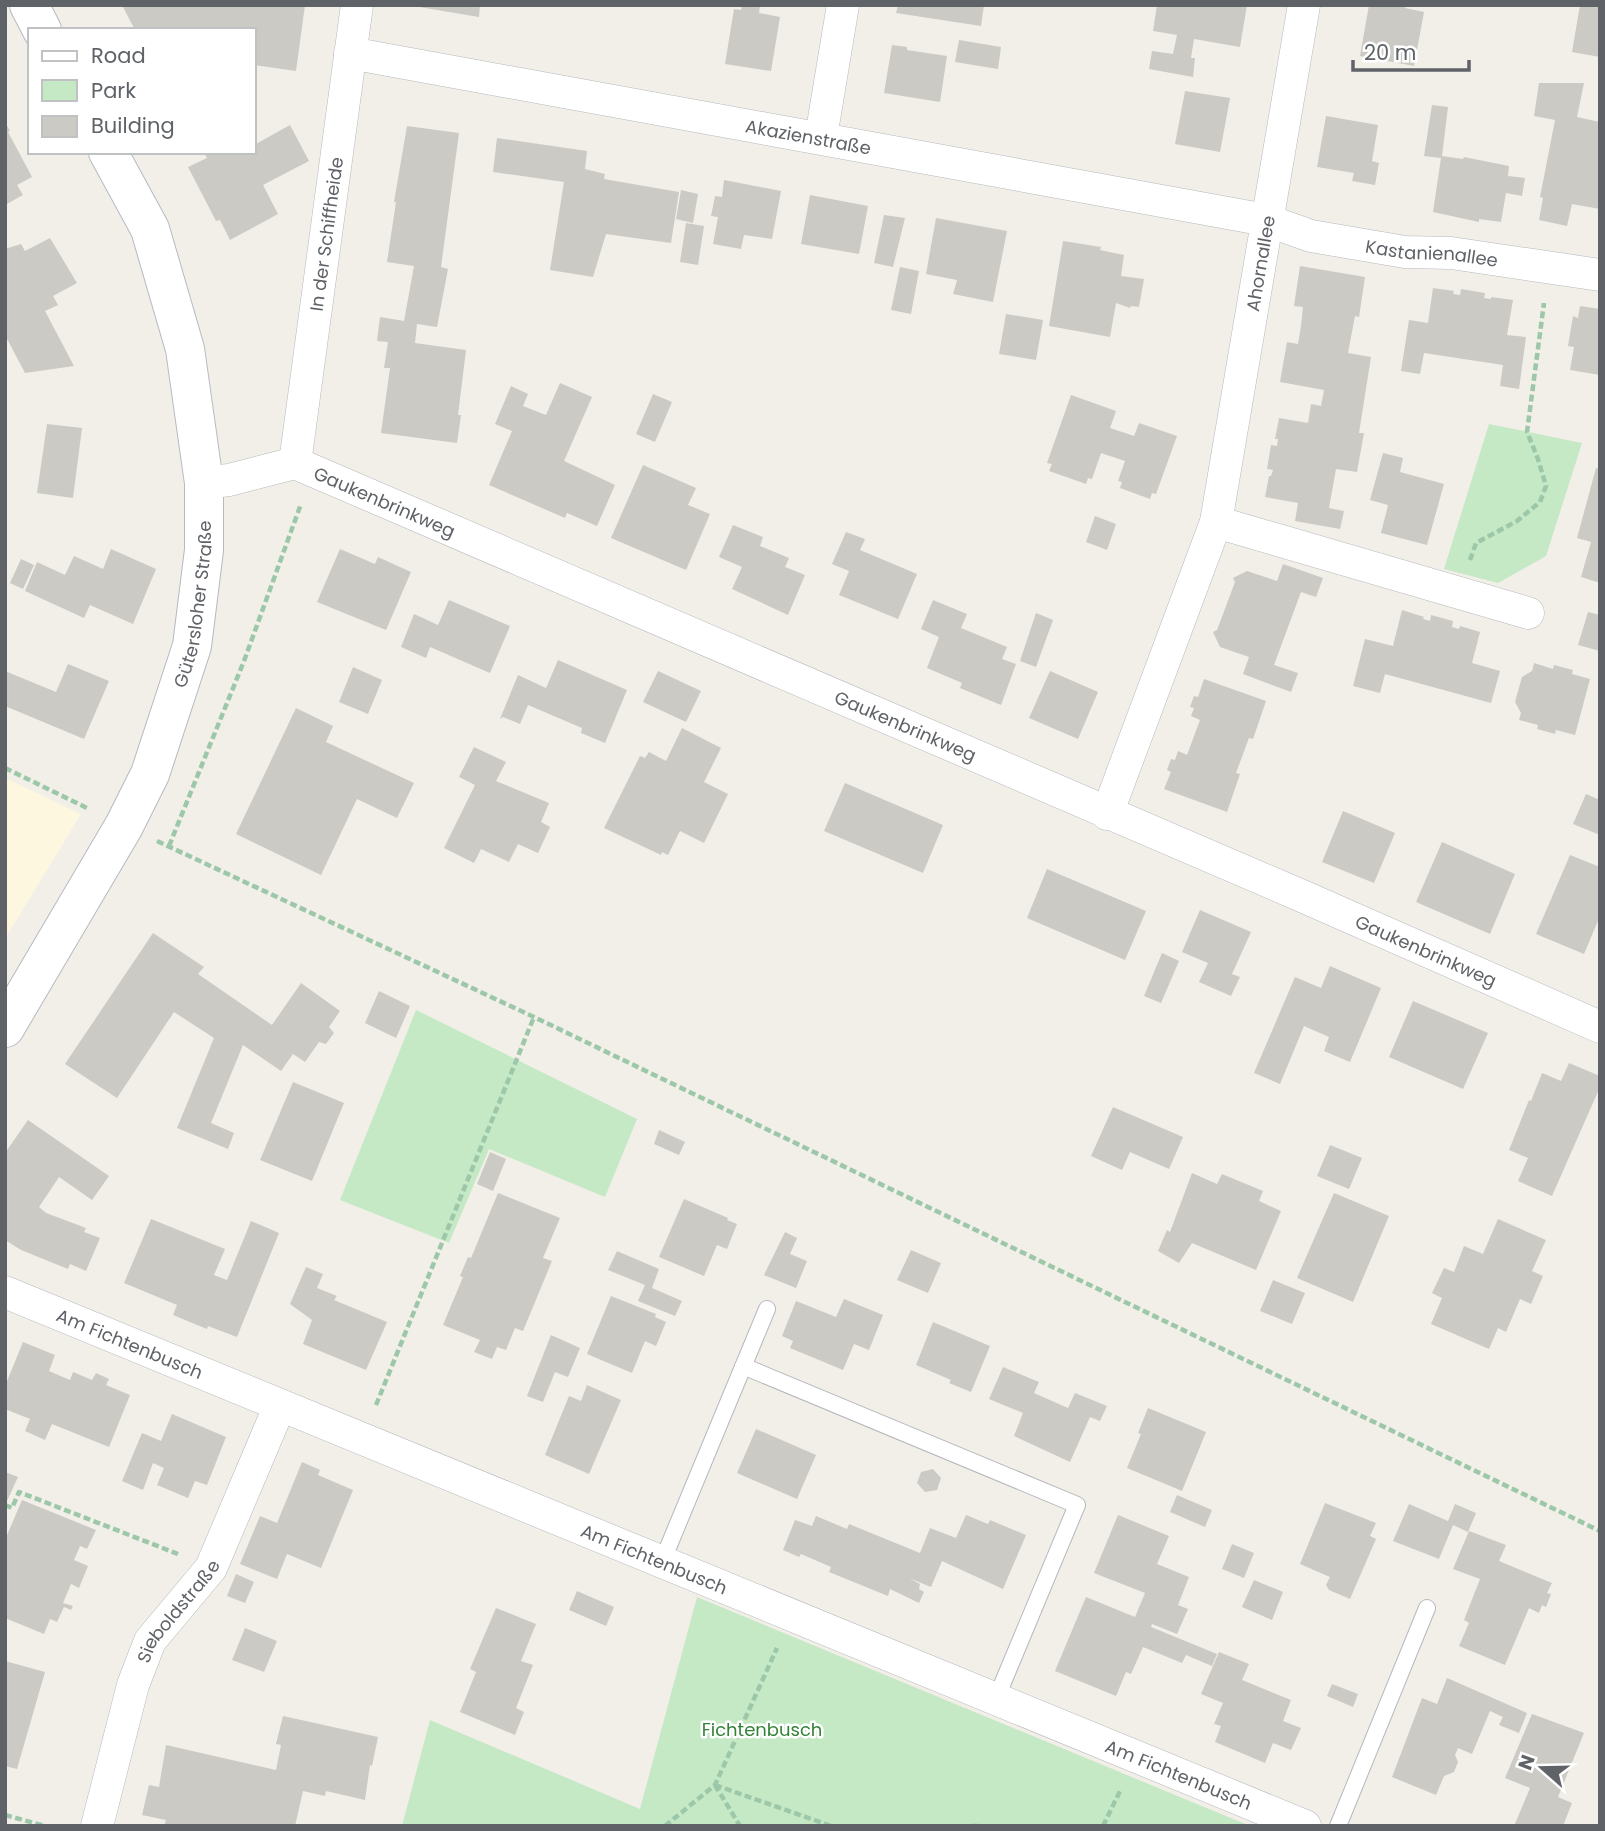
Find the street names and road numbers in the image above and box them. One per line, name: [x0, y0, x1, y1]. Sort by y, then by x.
street label: Akazienstraße: [744, 113, 873, 160]
street label: In der Schiffheide: [303, 155, 349, 313]
street label: Ahornallee: [1240, 214, 1280, 313]
street label: Kastanienallee: [1364, 233, 1500, 272]
street label: Gaukenbrinkweg: [310, 460, 459, 543]
street label: Gütersloher Straße: [167, 521, 217, 691]
street label: Gaukenbrinkweg: [831, 684, 980, 767]
street label: Gaukenbrinkweg: [1351, 909, 1501, 993]
street label: Am Fichtenbusch: [53, 1302, 207, 1385]
street label: Am Fichtenbusch: [577, 1517, 731, 1600]
street label: Sieboldstraße: [130, 1556, 225, 1666]
street label: Am Fichtenbusch: [1102, 1733, 1256, 1815]

